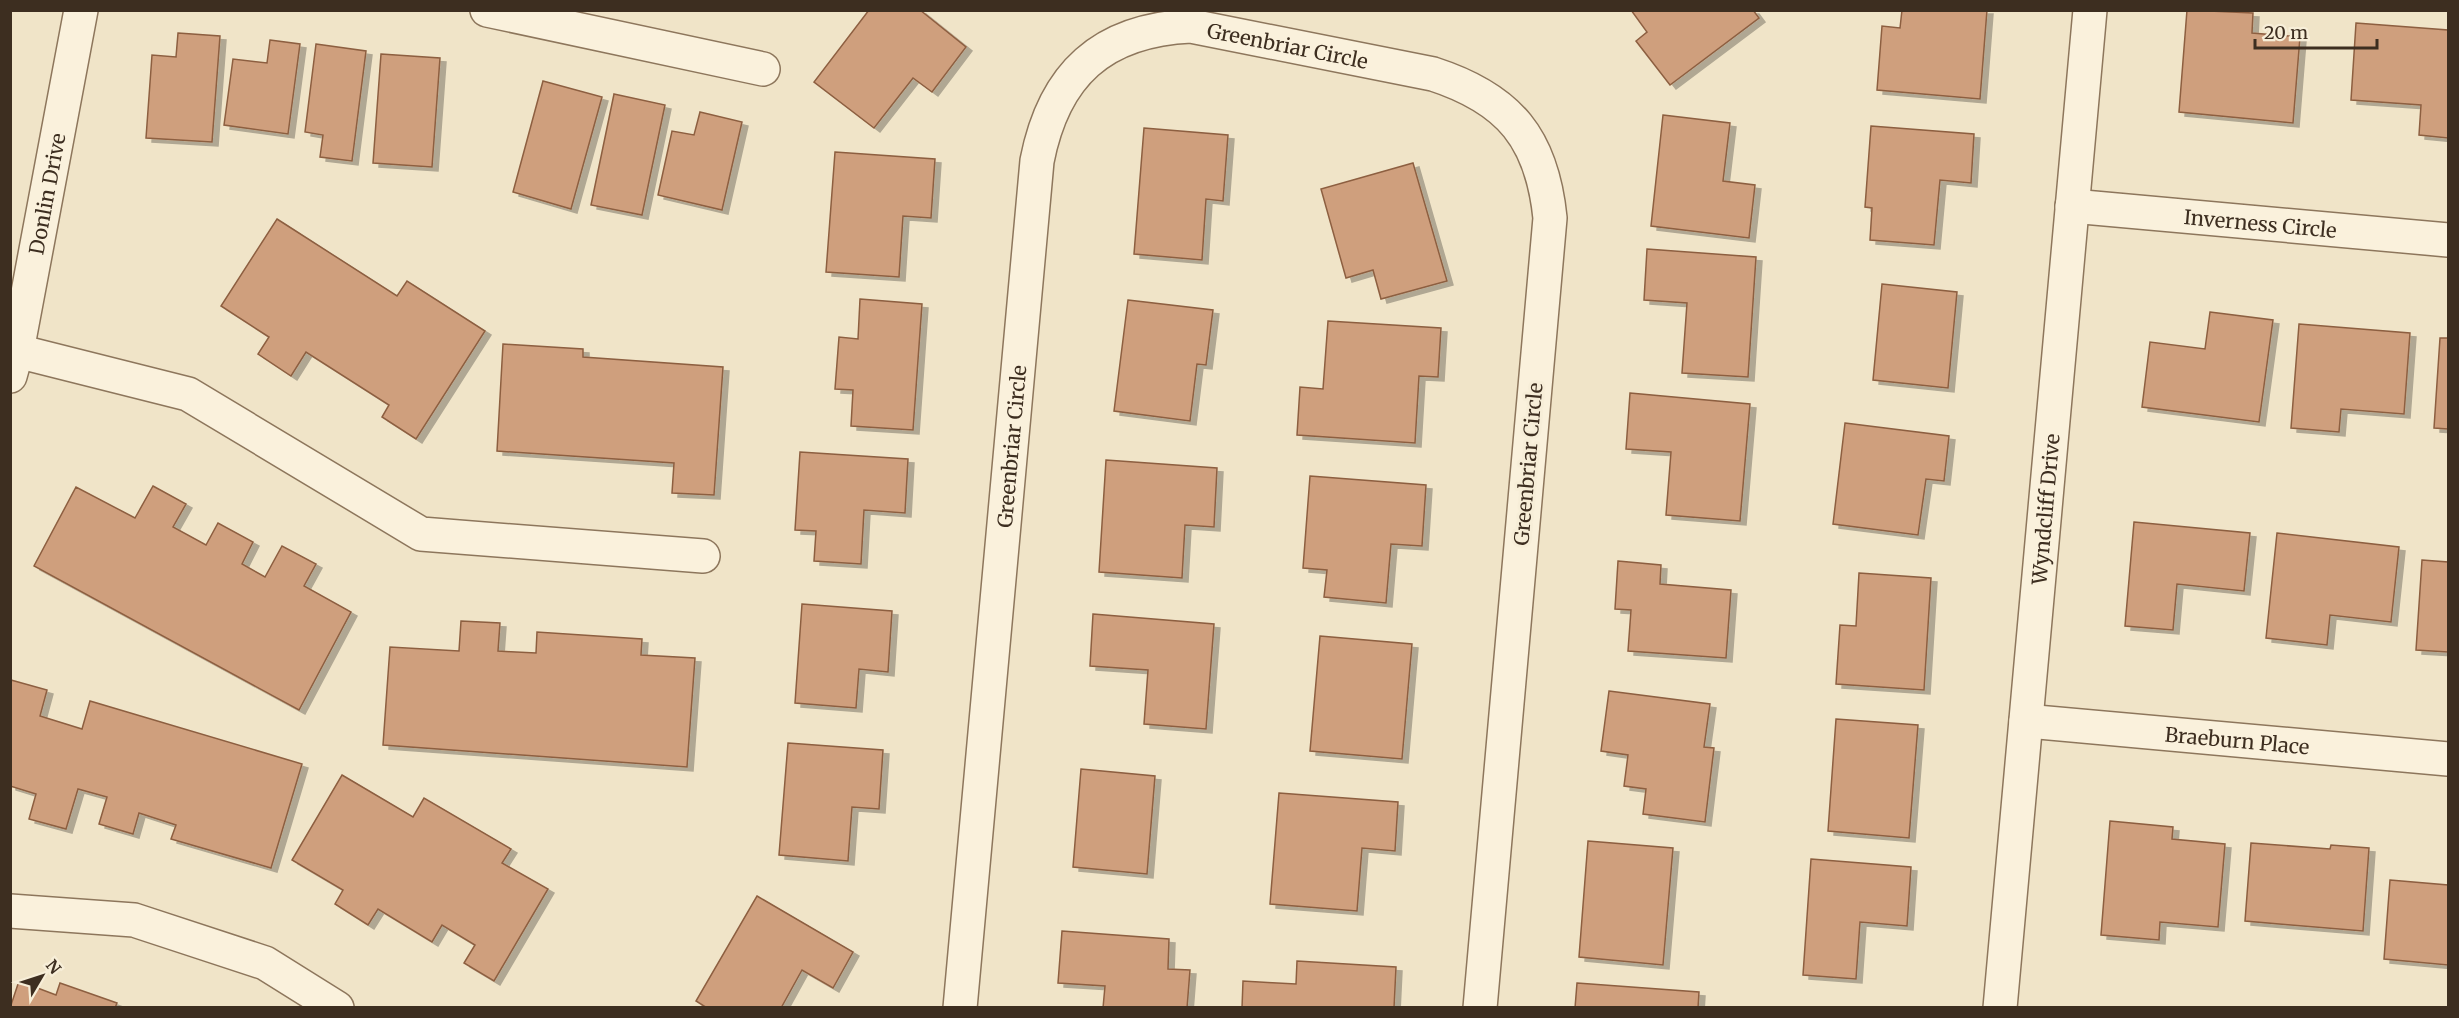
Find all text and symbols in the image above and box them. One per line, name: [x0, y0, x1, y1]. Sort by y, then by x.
scale bar: [2255, 12, 2376, 50]
street label: Greenbriar Circle: [1205, 17, 1370, 73]
text: 20 m: [2264, 21, 2308, 44]
street label: Donlin Drive: [23, 131, 70, 256]
street label: Inverness Circle: [2183, 204, 2338, 242]
street label: Greenbriar Circle: [991, 364, 1031, 529]
street label: Greenbriar Circle: [1508, 382, 1548, 546]
street label: Wyndcliff Drive: [2026, 432, 2064, 587]
street label: Braeburn Place: [2164, 721, 2310, 759]
north arrow: [12, 946, 72, 1006]
text: N: [42, 955, 66, 978]

